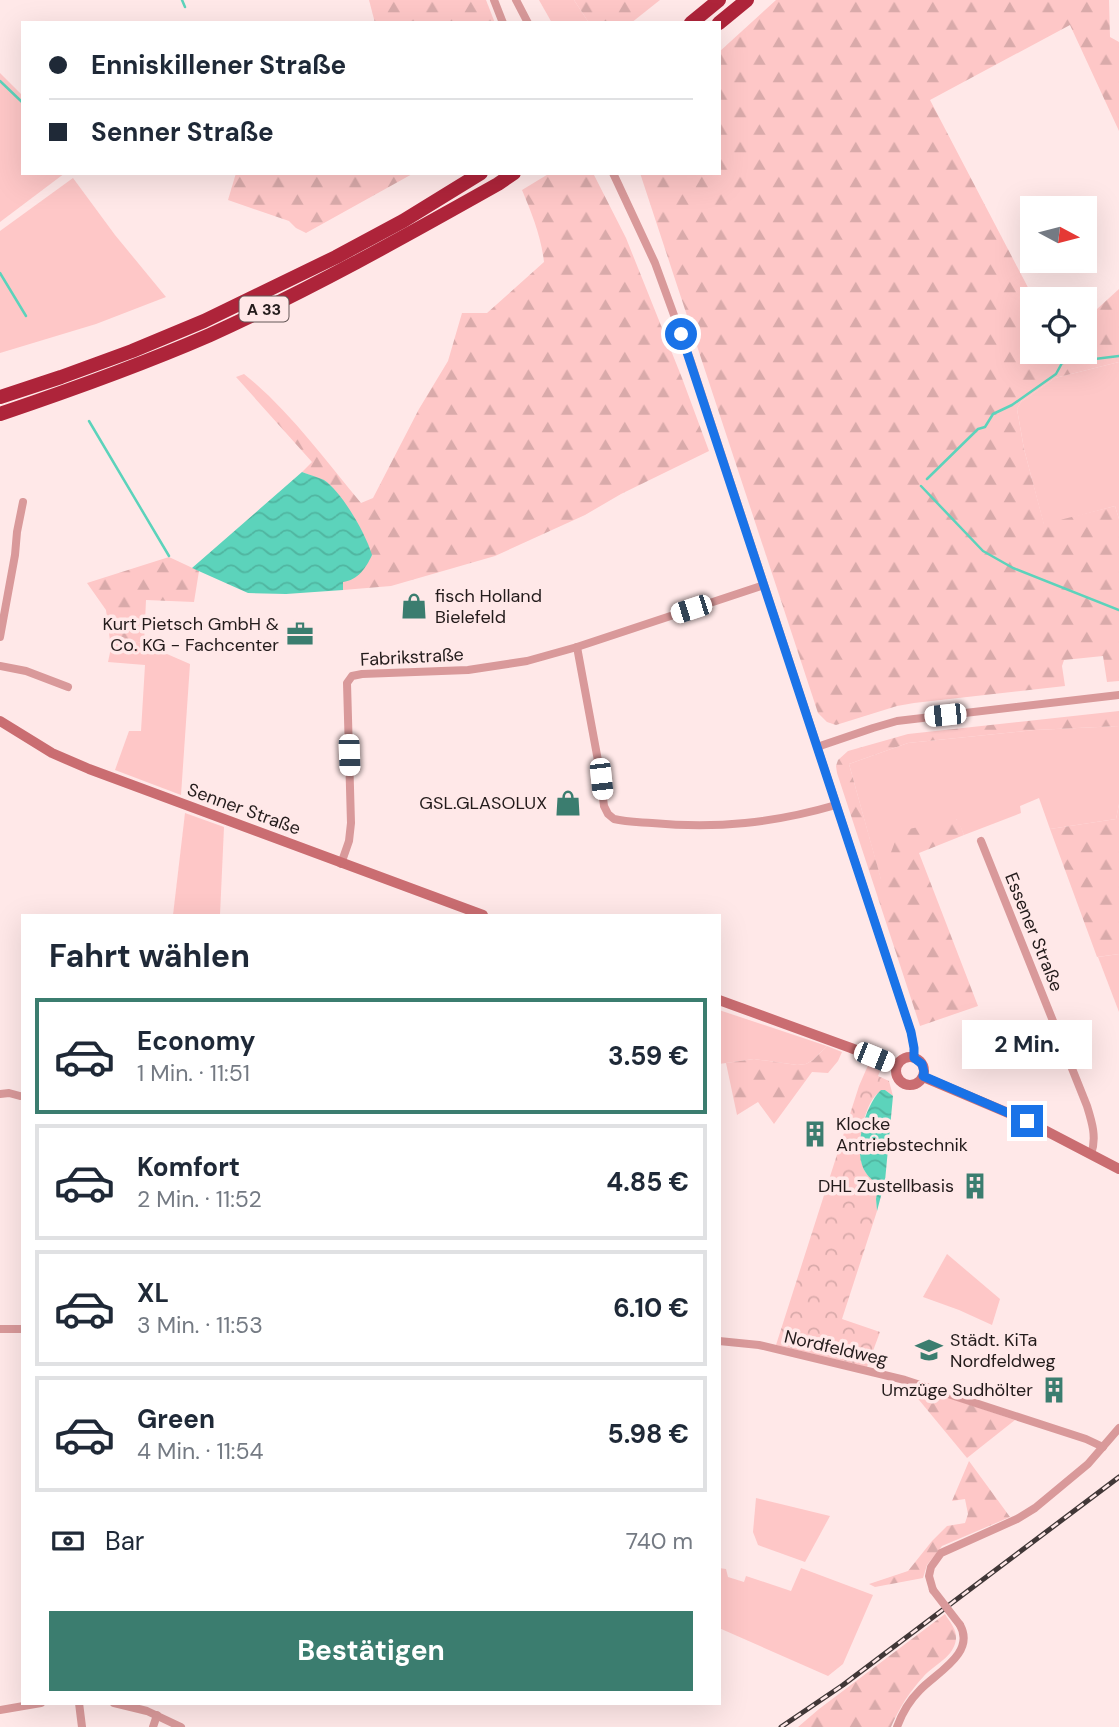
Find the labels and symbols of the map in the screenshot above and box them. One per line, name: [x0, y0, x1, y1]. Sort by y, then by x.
north arrow: [1020, 196, 1097, 273]
road number: A 33: [240, 296, 288, 322]
route start: [665, 318, 697, 350]
place label: fisch Holland Bielefeld: [435, 584, 542, 629]
shop icon: fisch Holland Bielefeld: [399, 591, 429, 621]
car: [668, 593, 715, 625]
place label: Kurt Pietsch GmbH & Co. KG - Fachcenter: [103, 612, 279, 657]
office icon: Kurt Pietsch GmbH & Co. KG - Fachcenter: [285, 619, 315, 649]
street label: Fabrikstraße: [360, 642, 464, 672]
car: [924, 702, 967, 728]
car: [338, 734, 361, 776]
car: [589, 757, 614, 801]
street label: Senner Straße: [184, 777, 304, 841]
shop icon: GSL.GLASOLUX: [553, 788, 583, 818]
place label: GSL.GLASOLUX: [419, 791, 547, 815]
street label: Essener Straße: [999, 869, 1069, 995]
callout: 2 Min.: [962, 1020, 1092, 1068]
car: [851, 1039, 898, 1075]
route end: [1011, 1105, 1043, 1137]
place label: Klocke Antriebstechnik: [836, 1112, 968, 1157]
building icon: Klocke Antriebstechnik: [800, 1119, 830, 1149]
building icon: DHL Zustellbasis: [960, 1171, 990, 1201]
place label: DHL Zustellbasis: [818, 1174, 954, 1198]
street label: Nordfeldweg: [782, 1324, 890, 1372]
place label: Städt. KiTa Nordfeldweg: [950, 1328, 1056, 1373]
school or university icon: Städt. KiTa Nordfeldweg: [914, 1335, 944, 1365]
building icon: Umzüge Sudhölter: [1039, 1375, 1069, 1405]
place label: Umzüge Sudhölter: [881, 1378, 1033, 1402]

